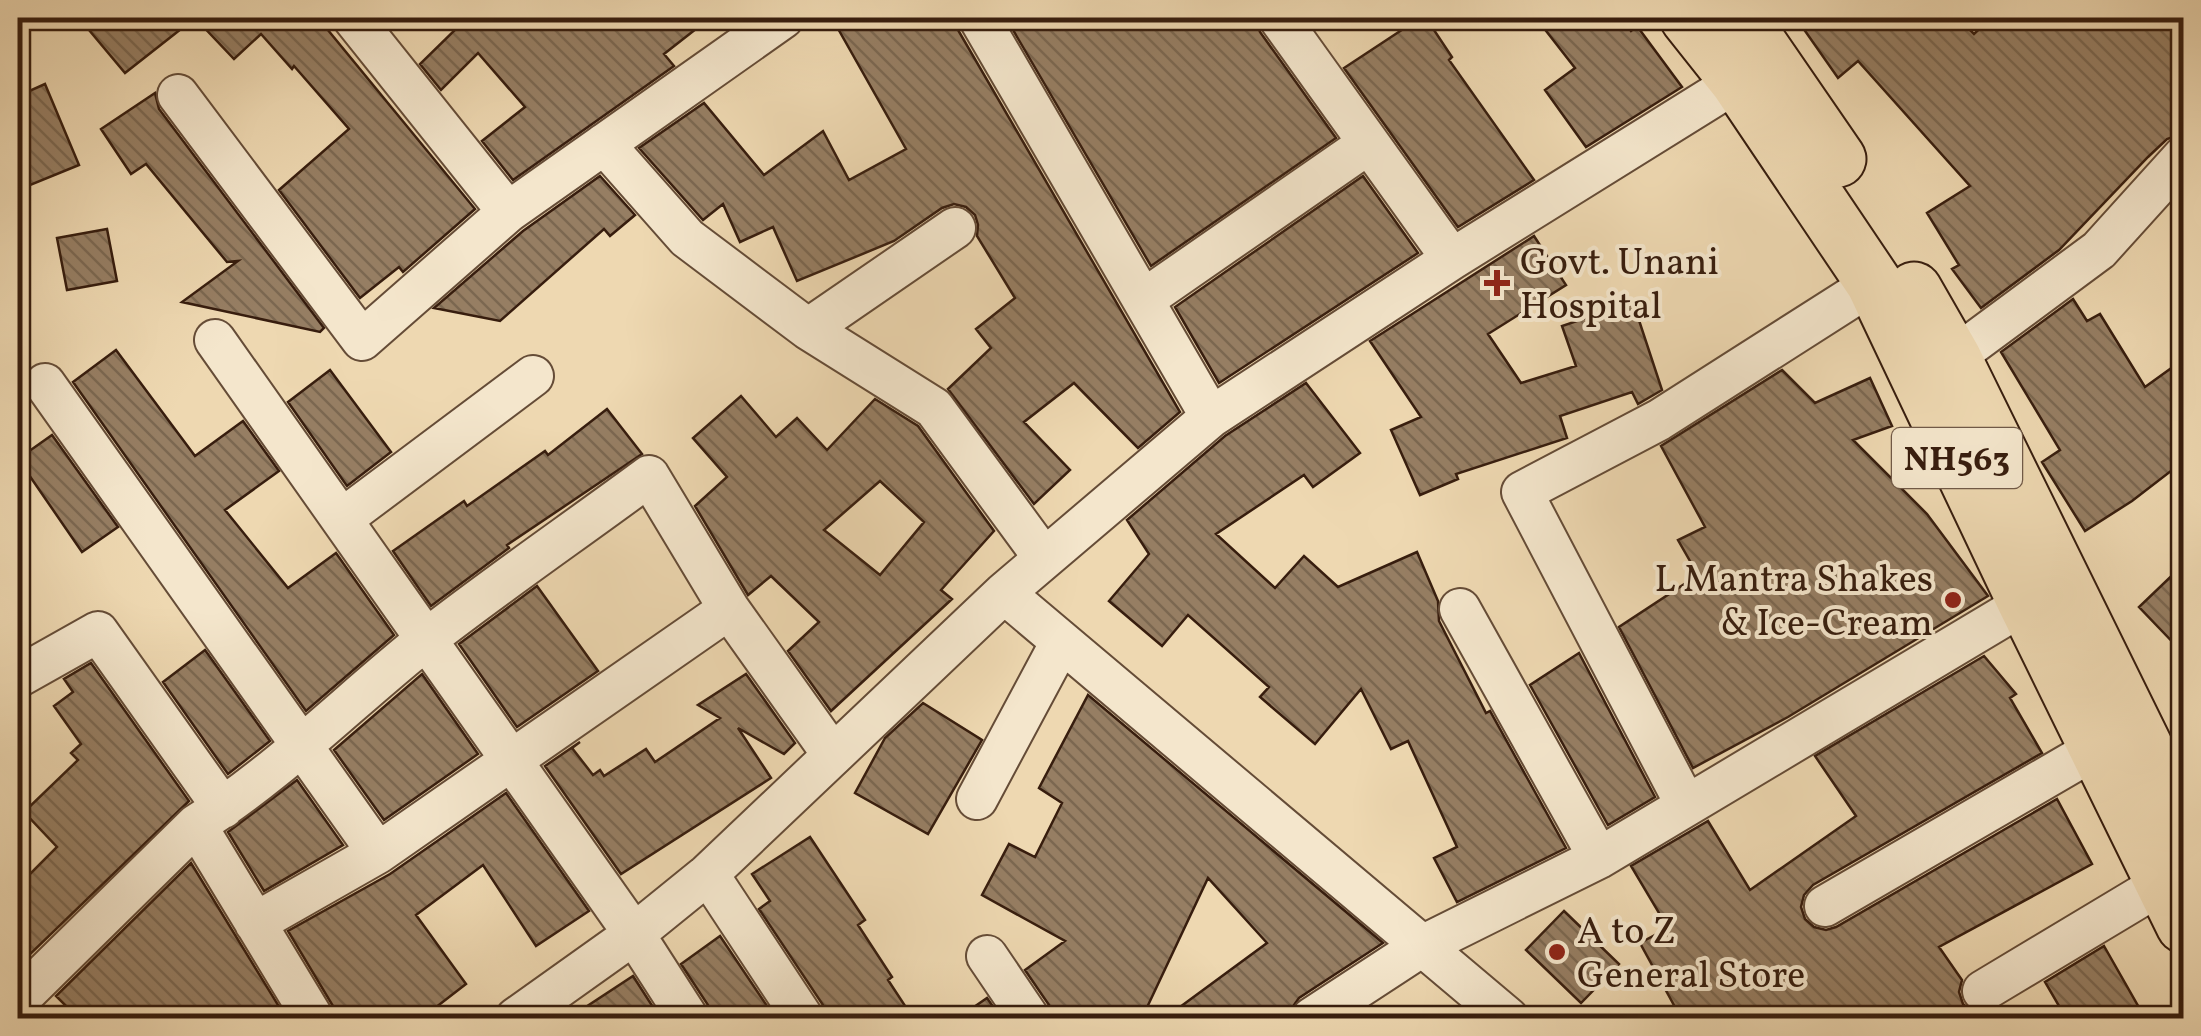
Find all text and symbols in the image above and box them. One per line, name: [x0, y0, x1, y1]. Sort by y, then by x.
place label: Govt. Unani Hospital: [1520, 238, 1719, 335]
marker: Govt. Unani Hospital: [1484, 270, 1510, 296]
road number: NH563: [1892, 428, 2022, 488]
place label: L Mantra Shakes & Ice-Cream: [1654, 555, 1933, 652]
marker: L Mantra Shakes & Ice-Cream: [1942, 589, 1964, 611]
place label: A to Z General Store: [1577, 907, 1805, 1004]
marker: A to Z General Store: [1546, 941, 1568, 963]

